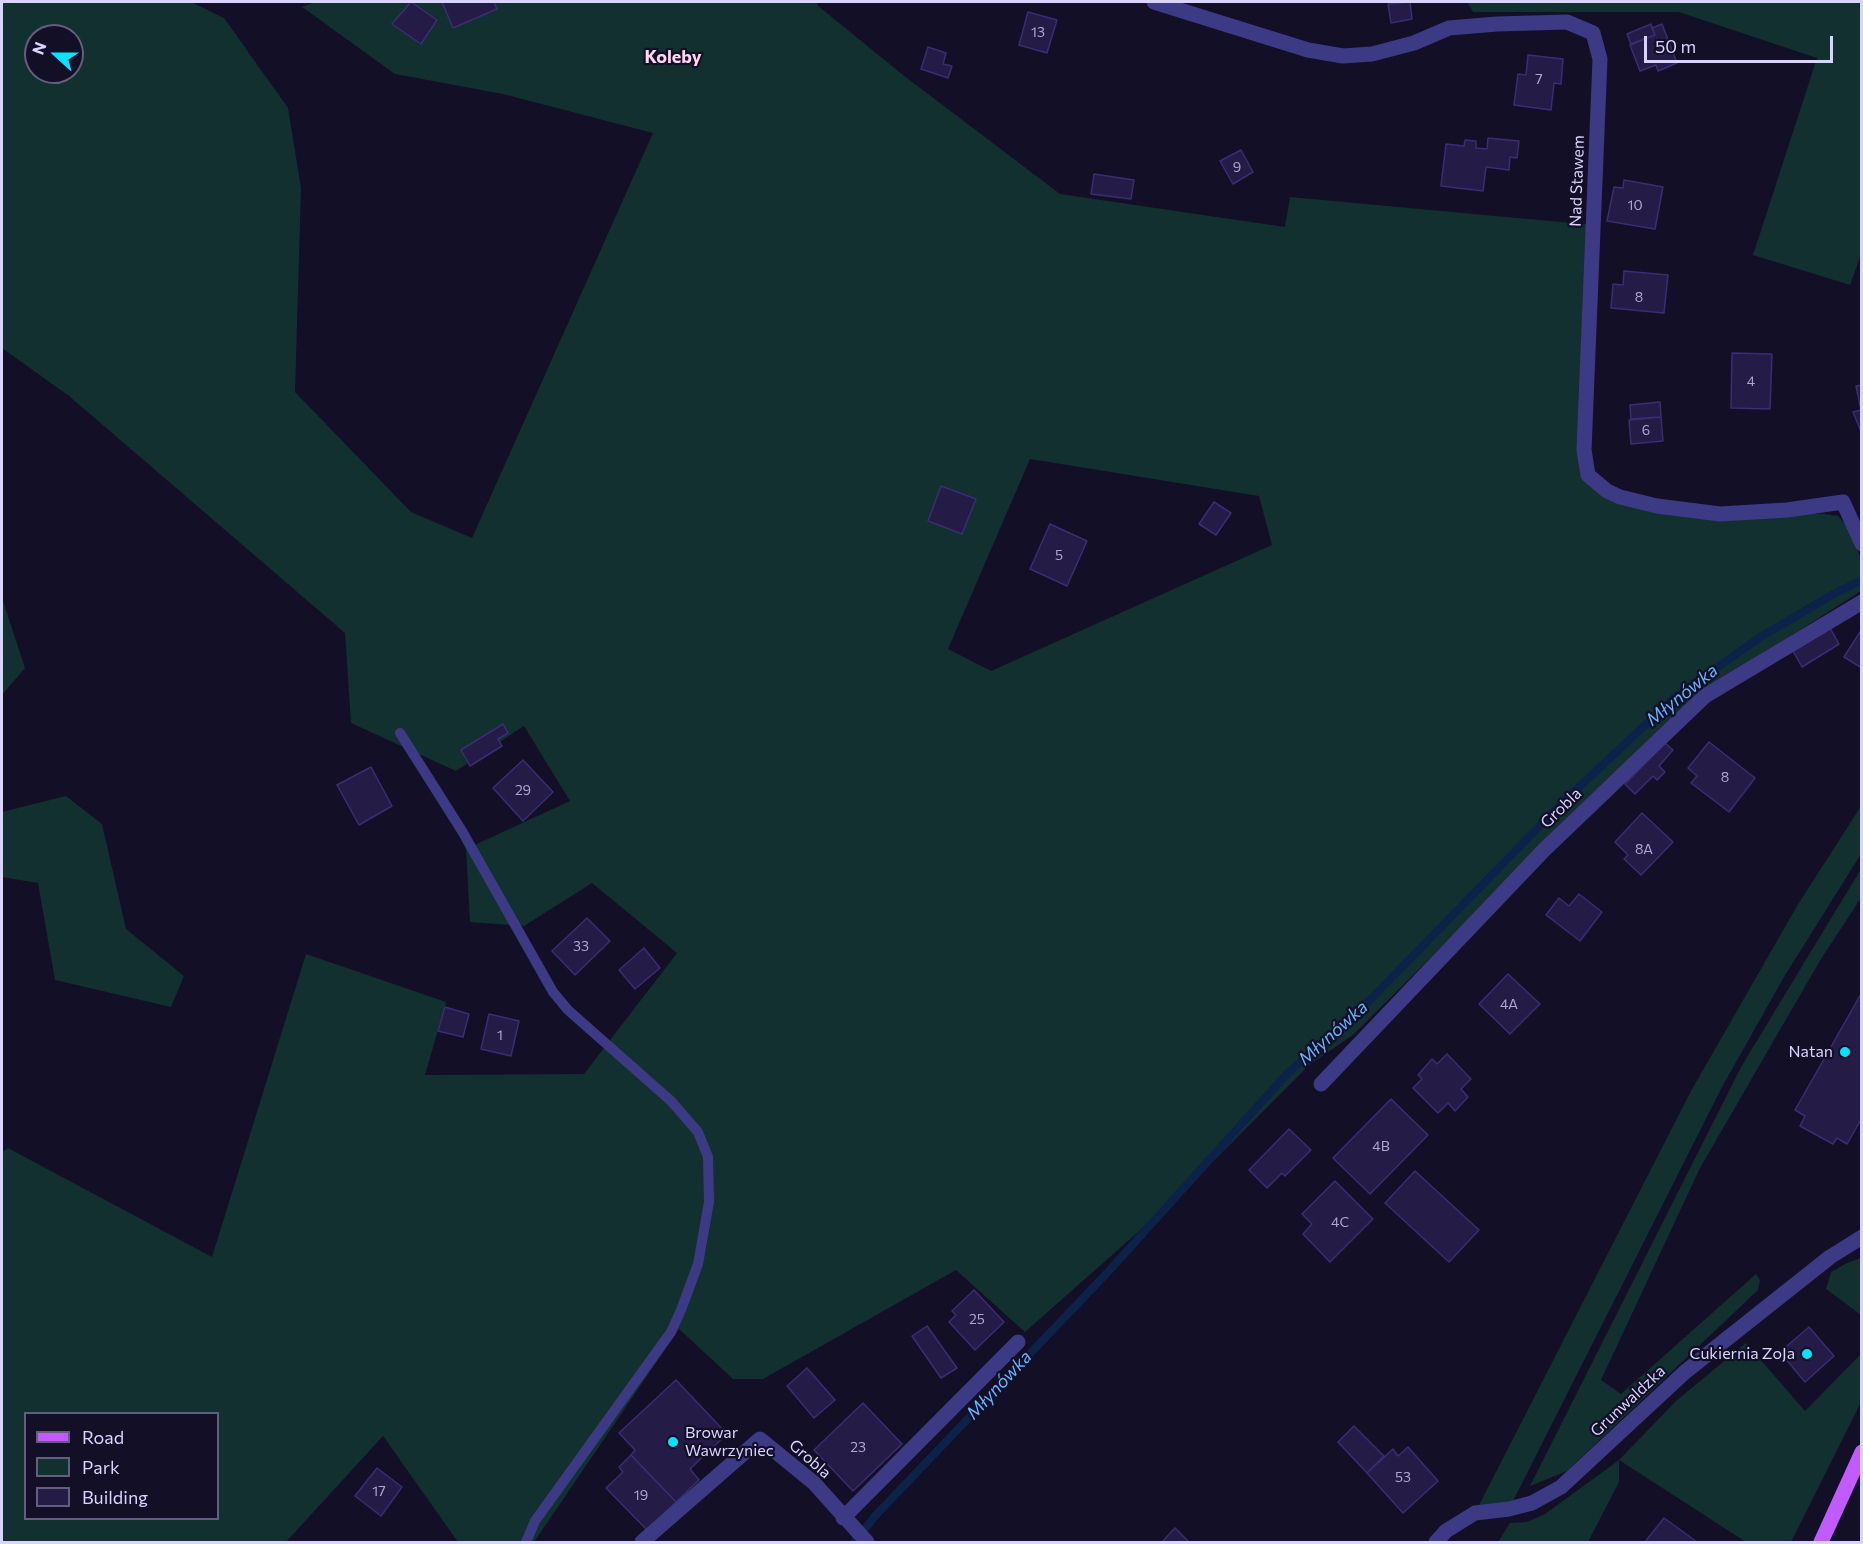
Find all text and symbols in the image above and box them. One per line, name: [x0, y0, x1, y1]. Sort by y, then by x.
north arrow: [24, 24, 84, 84]
house number: 13: [1031, 24, 1045, 40]
scale bar: [1647, 24, 1836, 62]
text: 50 m: [1655, 35, 1696, 57]
text: N: [28, 39, 50, 57]
district label: Koleby: [644, 46, 702, 68]
house number: 7: [1535, 71, 1543, 87]
street label: Nad Stawem: [1566, 135, 1588, 227]
house number: 9: [1233, 159, 1241, 175]
house number: 10: [1627, 197, 1643, 213]
house number: 8: [1635, 289, 1643, 305]
house number: 4: [1747, 373, 1755, 389]
house number: 6: [1642, 422, 1650, 438]
house number: 5: [1055, 547, 1063, 563]
water label: Młynówka: [1642, 660, 1722, 730]
house number: 8: [1721, 769, 1729, 785]
house number: 29: [515, 782, 531, 798]
street label: Grobla: [1537, 784, 1585, 832]
house number: 8A: [1635, 841, 1653, 857]
house number: 33: [573, 938, 589, 954]
water label: Młynówka: [1294, 996, 1372, 1070]
house number: 4A: [1500, 996, 1518, 1012]
house number: 1: [497, 1027, 503, 1043]
place label: Natan: [1788, 1042, 1833, 1062]
marker: Natan: [1838, 1045, 1852, 1059]
house number: 4B: [1372, 1138, 1390, 1154]
house number: 4C: [1331, 1214, 1349, 1230]
house number: 25: [969, 1311, 985, 1327]
place label: Cukiernia ZoJa: [1689, 1344, 1795, 1364]
water label: Młynówka: [962, 1346, 1036, 1424]
marker: Cukiernia ZoJa: [1800, 1347, 1814, 1361]
street label: Grunwaldzka: [1587, 1361, 1669, 1441]
legend: [24, 1412, 219, 1520]
place label: Browar Wawrzyniec: [685, 1423, 774, 1461]
text: Road: [82, 1426, 124, 1448]
marker: Browar Wawrzyniec: [666, 1435, 680, 1449]
street label: Grobla: [785, 1436, 835, 1482]
house number: 23: [850, 1439, 866, 1455]
text: Park: [82, 1456, 120, 1478]
house number: 53: [1395, 1469, 1411, 1485]
house number: 17: [372, 1483, 386, 1499]
text: Building: [82, 1486, 148, 1508]
house number: 19: [634, 1487, 648, 1503]

